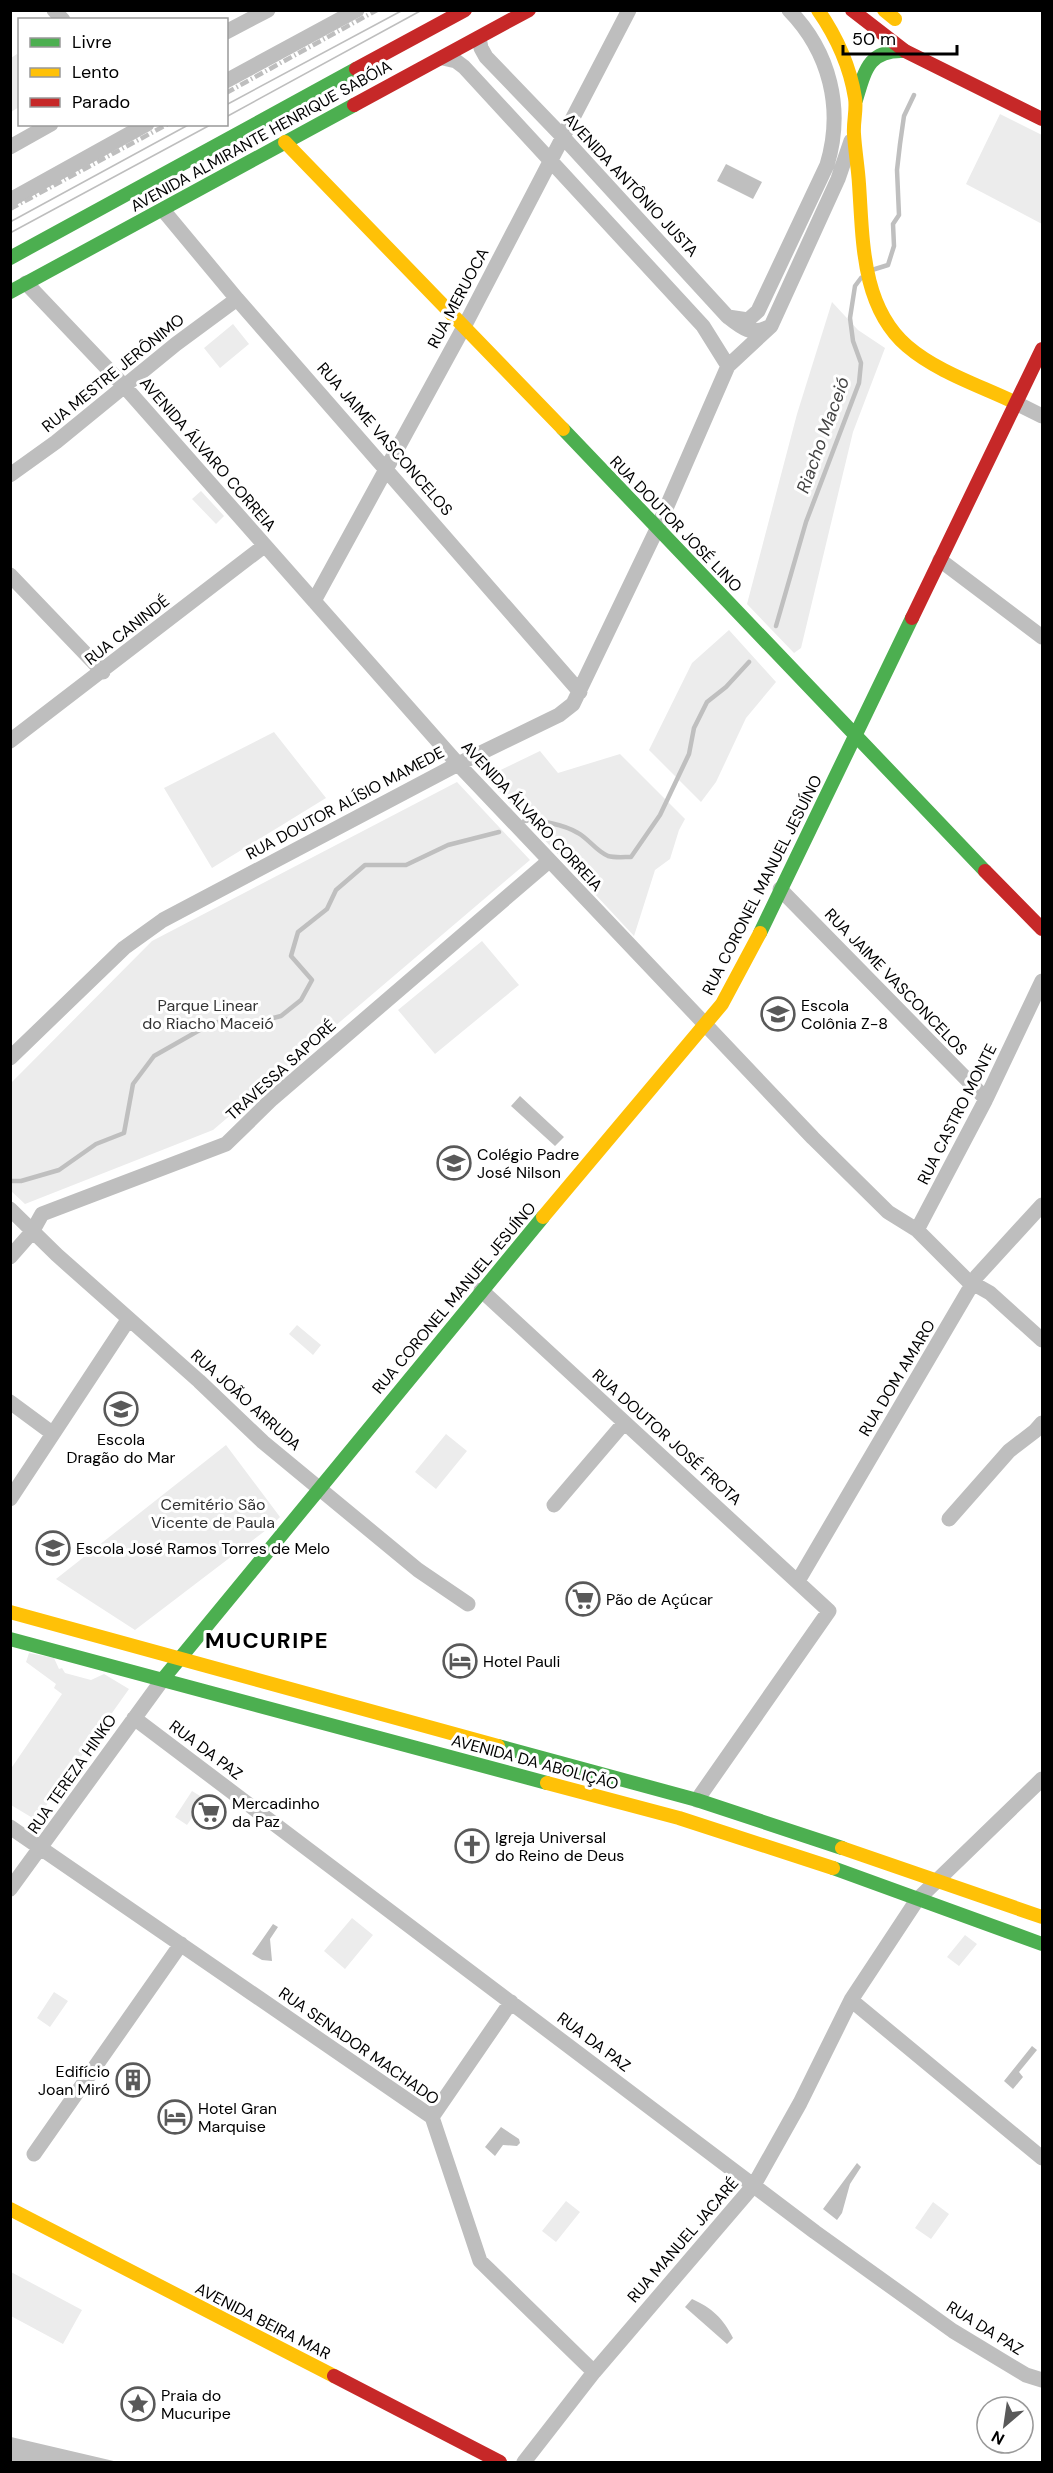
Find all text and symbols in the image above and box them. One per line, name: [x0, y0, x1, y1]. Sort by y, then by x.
legend: [18, 18, 228, 126]
scale bar: [843, 18, 957, 56]
text: 50 m: [852, 27, 896, 51]
text: Livre: [72, 30, 112, 54]
street label: AVENIDA ALMIRANTE HENRIQUE SABÓIA: [127, 55, 395, 217]
text: Lento: [72, 60, 119, 84]
text: Parado: [72, 90, 130, 114]
street label: AVENIDA ANTÔNIO JUSTA: [559, 109, 703, 261]
street label: RUA MERUOCA: [423, 244, 494, 352]
street label: RUA MESTRE JERÔNIMO: [38, 309, 188, 437]
street label: RUA JAIME VASCONCELOS: [313, 358, 457, 520]
street label: AVENIDA ÁLVARO CORREIA: [135, 372, 281, 536]
water label: Riacho Maceió: [791, 373, 855, 497]
street label: RUA DOUTOR JOSÉ LINO: [605, 451, 747, 597]
street label: RUA CANINDÉ: [80, 590, 174, 670]
street label: AVENIDA ÁLVARO CORREIA: [457, 736, 607, 896]
street label: RUA DOUTOR ALÍSIO MAMEDE: [242, 742, 448, 864]
street label: RUA CORONEL MANUEL JESUÍNO: [697, 771, 827, 999]
street label: RUA JAIME VASCONCELOS: [820, 904, 972, 1060]
park label: Parque Linear do Riacho Maceió: [142, 995, 274, 1034]
place label: Escola Colônia Z-8: [801, 995, 888, 1034]
school or university icon: Escola Colônia Z-8: [760, 996, 796, 1032]
street label: TRAVESSA SAPORÉ: [222, 1015, 340, 1125]
street label: RUA CASTRO MONTE: [912, 1040, 1002, 1188]
place label: Colégio Padre José Nilson: [477, 1144, 579, 1183]
school or university icon: Colégio Padre José Nilson: [436, 1145, 472, 1181]
street label: RUA CORONEL MANUEL JESUÍNO: [367, 1198, 541, 1398]
street label: RUA DOM AMARO: [854, 1316, 940, 1440]
street label: RUA JOÃO ARRUDA: [186, 1345, 306, 1455]
street label: RUA DOUTOR JOSÉ FROTA: [588, 1364, 746, 1510]
school or university icon: Escola Dragão do Mar: [103, 1391, 139, 1427]
place label: Escola Dragão do Mar: [67, 1429, 176, 1468]
park label: Cemitério São Vicente de Paula: [151, 1494, 275, 1533]
school or university icon: Escola José Ramos Torres de Melo: [35, 1530, 71, 1566]
place label: Escola José Ramos Torres de Melo: [76, 1538, 330, 1559]
supermarket icon: Pão de Açúcar: [565, 1581, 601, 1617]
place label: Pão de Açúcar: [606, 1589, 713, 1610]
district label: MUCURIPE: [205, 1626, 329, 1655]
hotel icon: Hotel Pauli: [442, 1643, 478, 1679]
place label: Hotel Pauli: [483, 1651, 560, 1672]
street label: RUA TEREZA HINKO: [23, 1710, 121, 1838]
street label: RUA DA PAZ: [165, 1716, 247, 1784]
street label: AVENIDA DA ABOLIÇÃO: [449, 1730, 621, 1794]
place label: Mercadinho da Paz: [232, 1793, 320, 1832]
supermarket icon: Mercadinho da Paz: [191, 1794, 227, 1830]
place label: Igreja Universal do Reino de Deus: [495, 1827, 624, 1866]
church icon: Igreja Universal do Reino de Deus: [454, 1828, 490, 1864]
street label: RUA SENADOR MACHADO: [275, 1983, 443, 2109]
street label: RUA DA PAZ: [553, 2008, 635, 2076]
place label: Edifício Joan Miró: [38, 2061, 110, 2100]
building icon: Edifício Joan Miró: [115, 2062, 151, 2098]
place label: Hotel Gran Marquise: [198, 2098, 277, 2137]
hotel icon: Hotel Gran Marquise: [157, 2099, 193, 2135]
street label: RUA MANUEL JACARÉ: [623, 2173, 743, 2307]
street label: AVENIDA BEIRA MAR: [192, 2278, 334, 2364]
street label: RUA DA PAZ: [943, 2296, 1027, 2360]
place label: Praia do Mucuripe: [161, 2385, 231, 2424]
place icon: Praia do Mucuripe: [120, 2386, 156, 2422]
north arrow: [975, 2395, 1035, 2455]
text: N: [988, 2426, 1008, 2450]

